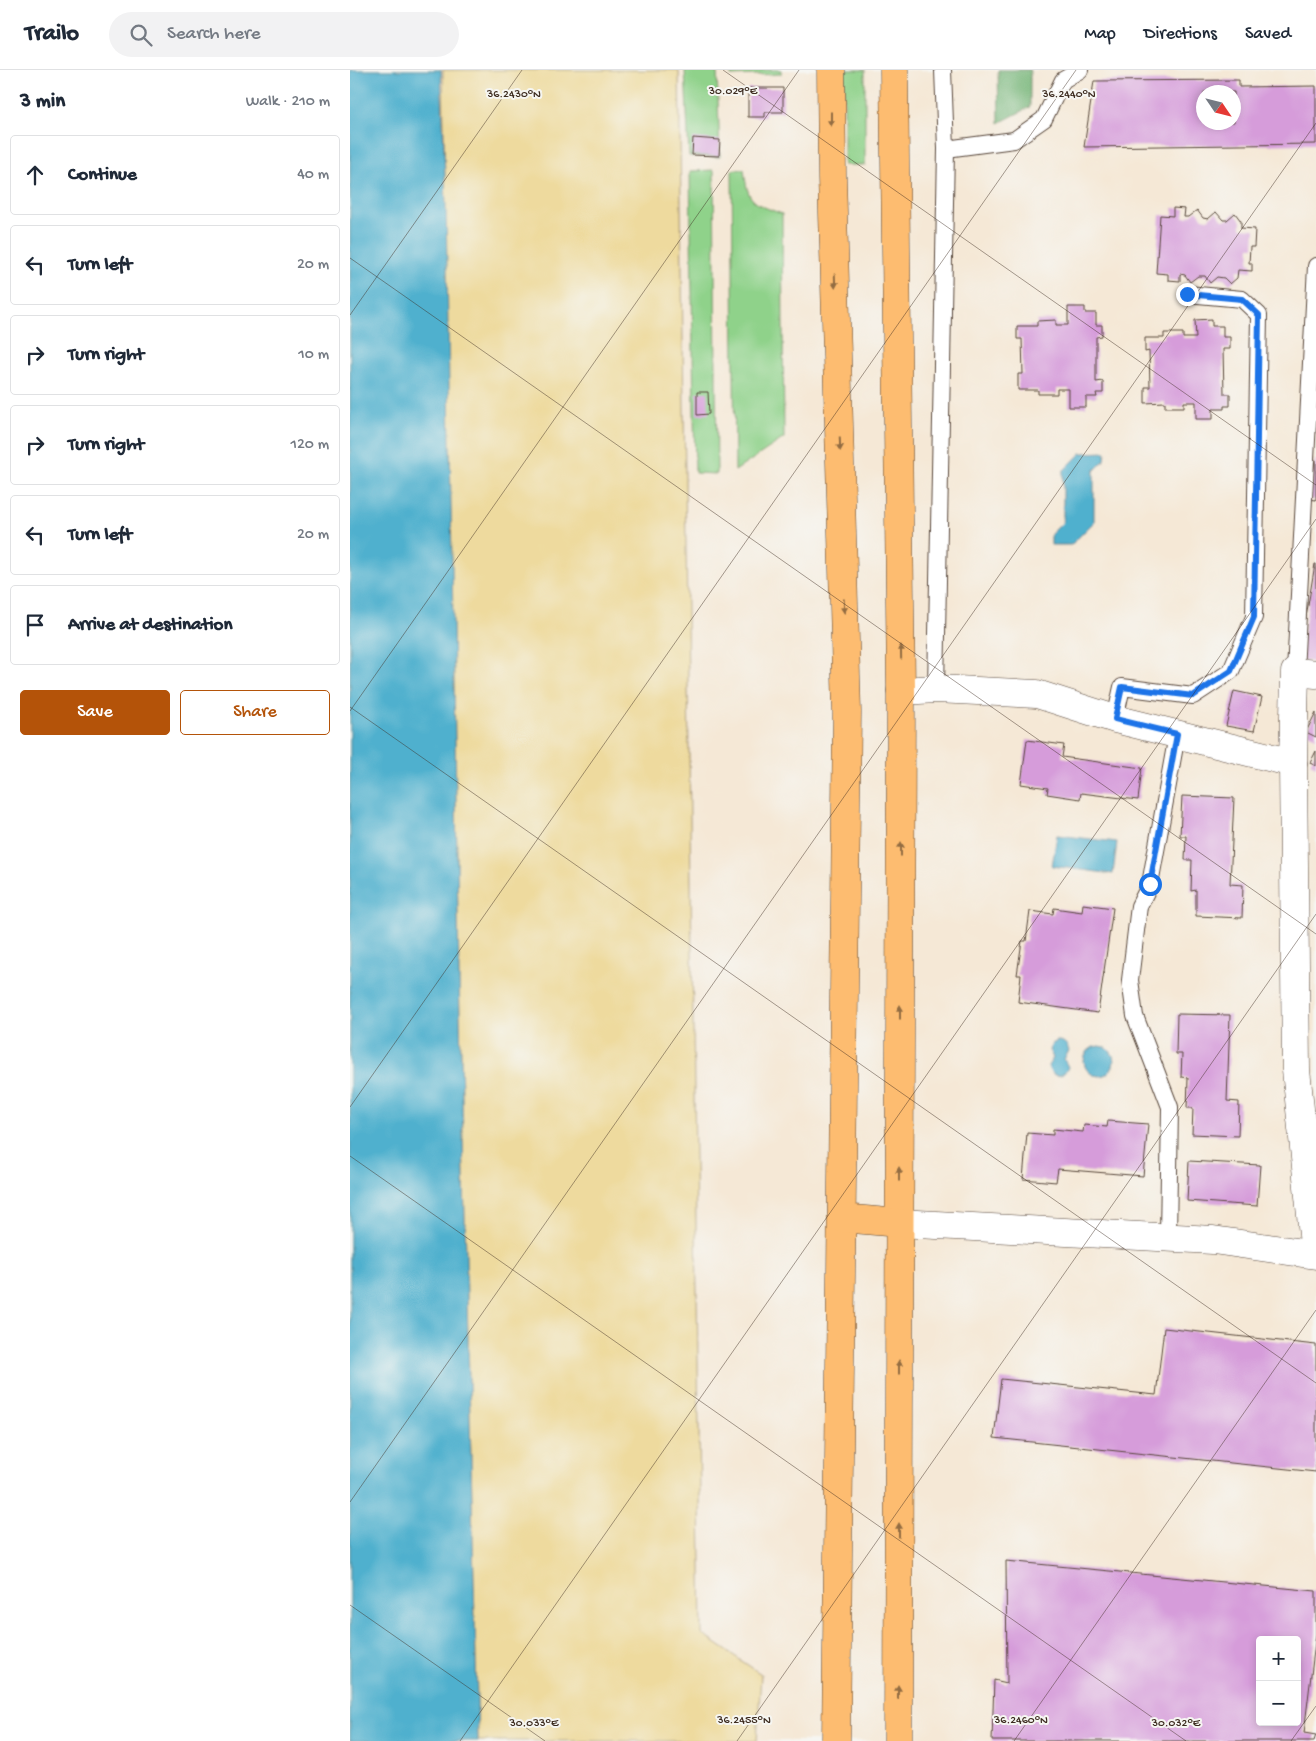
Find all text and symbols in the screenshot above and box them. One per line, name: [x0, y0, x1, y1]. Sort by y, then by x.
search box: [109, 12, 459, 57]
text: Trailo: [25, 20, 79, 49]
icon: search: [127, 21, 155, 49]
text: Search here: [167, 23, 261, 46]
text: Map: [1084, 24, 1116, 45]
text: Directions: [1144, 24, 1217, 45]
text: Saved: [1245, 24, 1291, 45]
text: 30.029°E: [708, 85, 758, 99]
north arrow: [1196, 85, 1241, 130]
text: 36.2430°N: [486, 88, 541, 102]
text: 36.2440°N: [1041, 88, 1096, 102]
text: 3 min: [20, 90, 65, 115]
text: Walk · 210 m: [246, 93, 330, 112]
one-way arrow: [828, 111, 836, 127]
icon: ahead: [21, 161, 49, 189]
text: Continue: [68, 164, 137, 187]
text: 40 m: [297, 166, 329, 185]
icon: left: [21, 251, 49, 279]
text: Turn left: [68, 254, 132, 277]
text: 20 m: [297, 256, 329, 275]
one-way arrow: [831, 273, 839, 289]
route end: [1176, 283, 1199, 306]
icon: right: [21, 341, 49, 369]
text: Turn right: [68, 344, 144, 367]
text: 10 m: [298, 346, 329, 365]
icon: right: [21, 431, 49, 459]
text: Turn right: [68, 434, 144, 457]
text: 120 m: [290, 436, 329, 455]
one-way arrow: [836, 436, 844, 452]
icon: left: [21, 521, 49, 549]
text: Turn left: [68, 524, 132, 547]
text: 20 m: [297, 526, 329, 545]
one-way arrow: [840, 598, 848, 614]
icon: arrive: [21, 611, 49, 639]
text: Arrive at destination: [68, 614, 232, 637]
one-way arrow: [897, 643, 905, 659]
button: Save: [20, 690, 170, 735]
button: Share: [180, 690, 330, 735]
one-way arrow: [897, 841, 905, 857]
route start: [1139, 873, 1162, 896]
one-way arrow: [896, 1003, 904, 1019]
one-way arrow: [896, 1166, 904, 1182]
one-way arrow: [895, 1359, 903, 1375]
one-way arrow: [895, 1522, 903, 1538]
map controls: [1256, 1636, 1301, 1726]
button: +: [1256, 1636, 1301, 1681]
button: −: [1256, 1681, 1301, 1726]
one-way arrow: [894, 1684, 902, 1700]
text: 36.2455°N: [716, 1714, 771, 1728]
text: 36.2460°N: [993, 1714, 1048, 1728]
text: 30.033°E: [509, 1717, 559, 1731]
text: 30.032°E: [1151, 1717, 1201, 1731]

